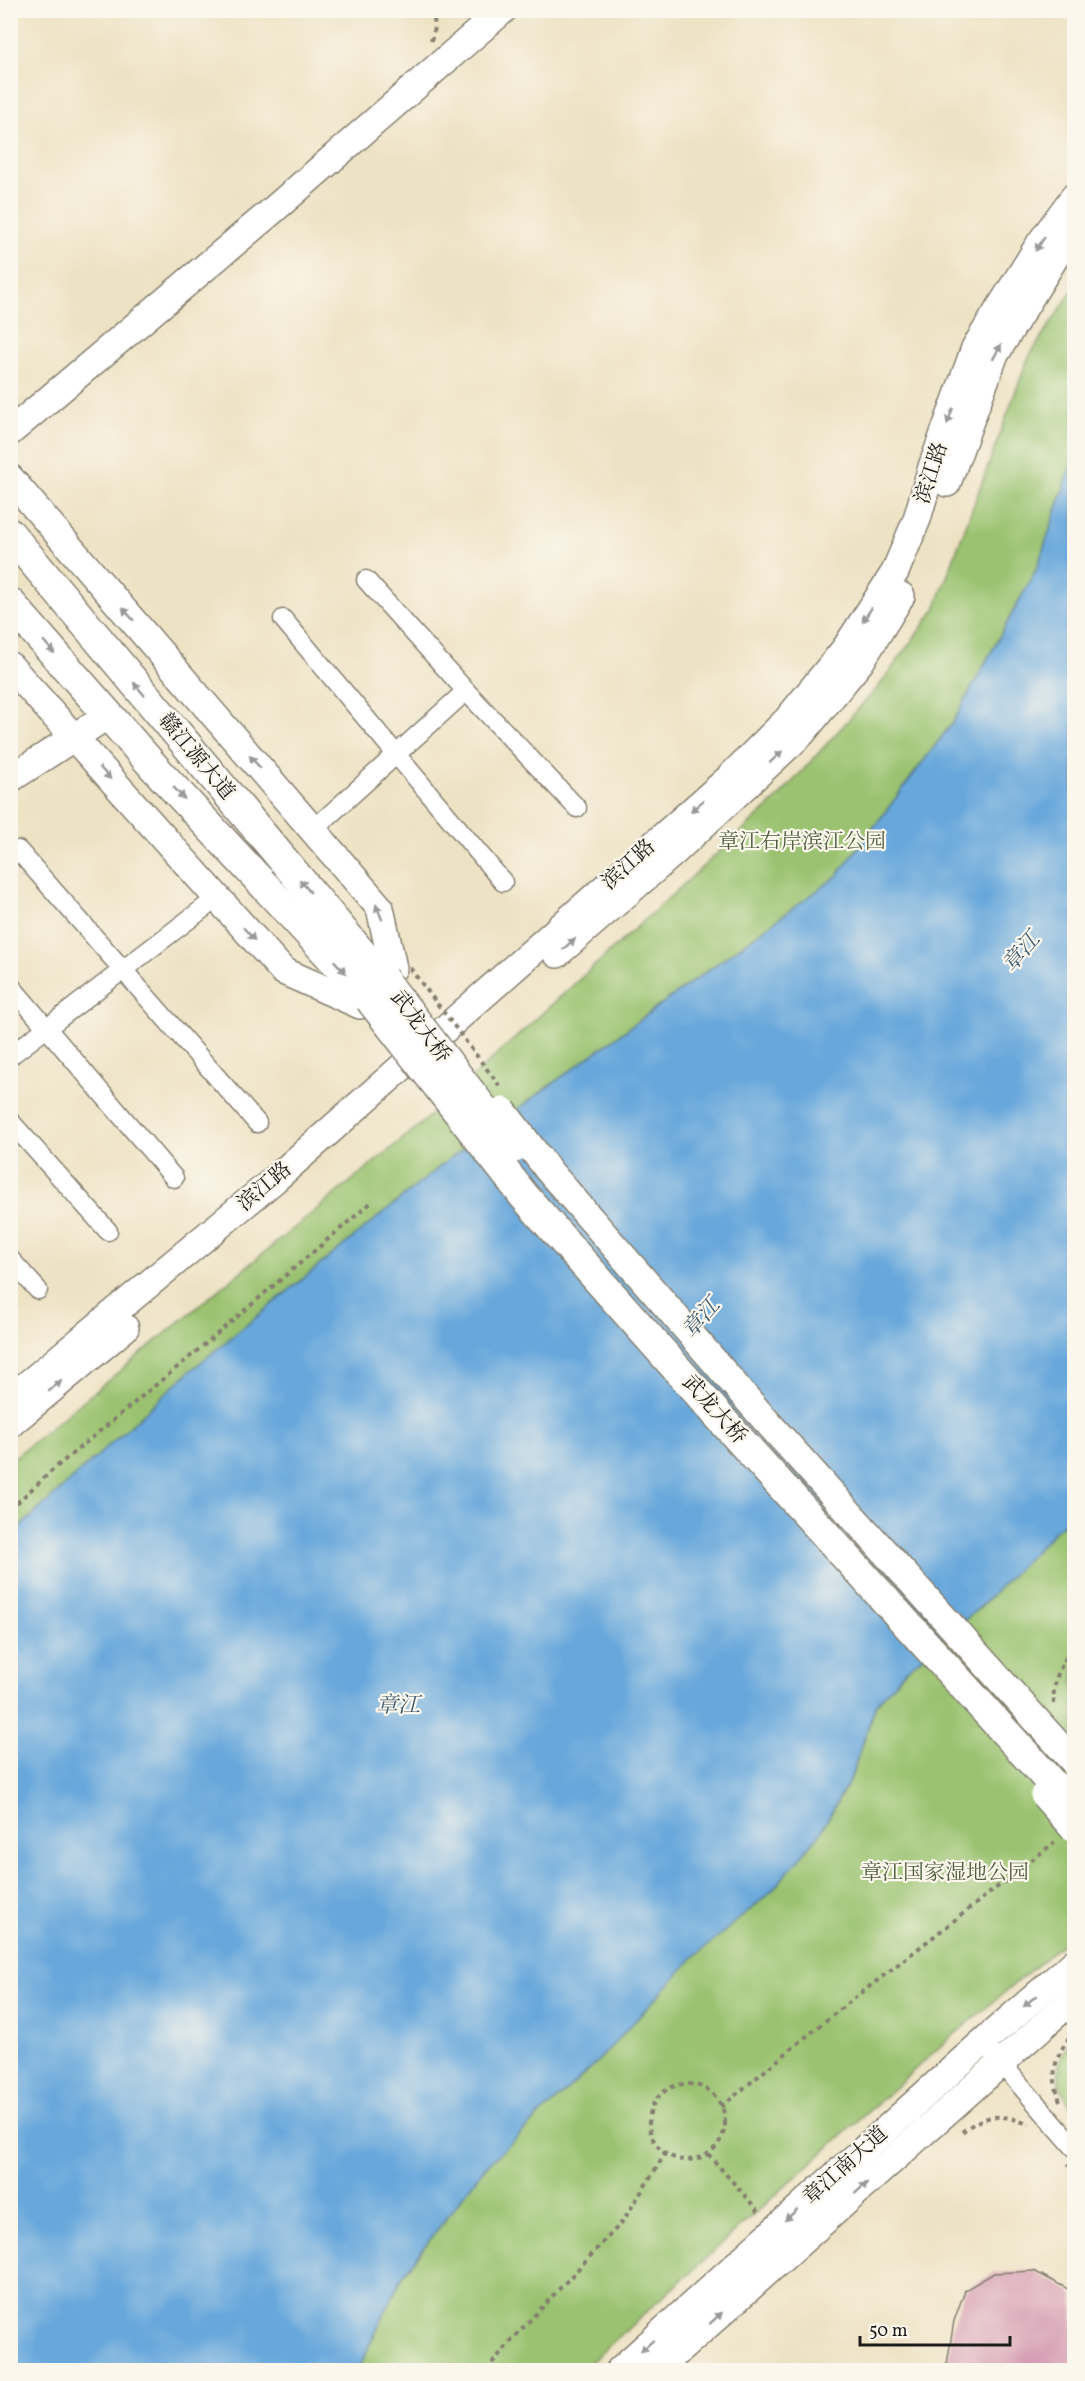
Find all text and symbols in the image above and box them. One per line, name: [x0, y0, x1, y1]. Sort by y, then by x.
one-way arrow: [1034, 236, 1045, 252]
one-way arrow: [992, 343, 1002, 360]
one-way arrow: [945, 408, 955, 426]
street label: 滨江路: [908, 439, 956, 507]
one-way arrow: [862, 606, 873, 623]
one-way arrow: [122, 607, 135, 622]
one-way arrow: [42, 640, 56, 655]
one-way arrow: [134, 681, 146, 696]
street label: 赣江源大道: [151, 707, 241, 807]
one-way arrow: [769, 751, 783, 765]
one-way arrow: [249, 755, 262, 770]
one-way arrow: [98, 766, 112, 781]
one-way arrow: [171, 786, 185, 800]
one-way arrow: [689, 800, 705, 813]
park label: 章江右岸滨江公园: [718, 828, 886, 857]
street label: 滨江路: [596, 833, 662, 897]
one-way arrow: [299, 879, 312, 894]
one-way arrow: [374, 902, 384, 920]
water label: 章江: [996, 924, 1050, 980]
one-way arrow: [242, 926, 255, 941]
one-way arrow: [561, 938, 576, 951]
one-way arrow: [333, 959, 346, 974]
street label: 武龙大桥: [383, 985, 457, 1069]
street label: 滨江路: [232, 1156, 298, 1218]
water label: 章江: [676, 1290, 730, 1346]
street label: 武龙大桥: [675, 1369, 753, 1451]
one-way arrow: [47, 1380, 63, 1393]
water label: 章江: [376, 1691, 423, 1722]
park label: 章江国家湿地公园: [861, 1859, 1029, 1888]
one-way arrow: [1023, 1994, 1038, 2007]
street label: 章江南大道: [797, 2120, 895, 2212]
one-way arrow: [853, 2182, 868, 2195]
one-way arrow: [784, 2208, 799, 2221]
scale bar: [860, 2309, 1010, 2347]
one-way arrow: [708, 2312, 723, 2325]
text: 50 m: [869, 2319, 908, 2344]
one-way arrow: [639, 2339, 654, 2353]

